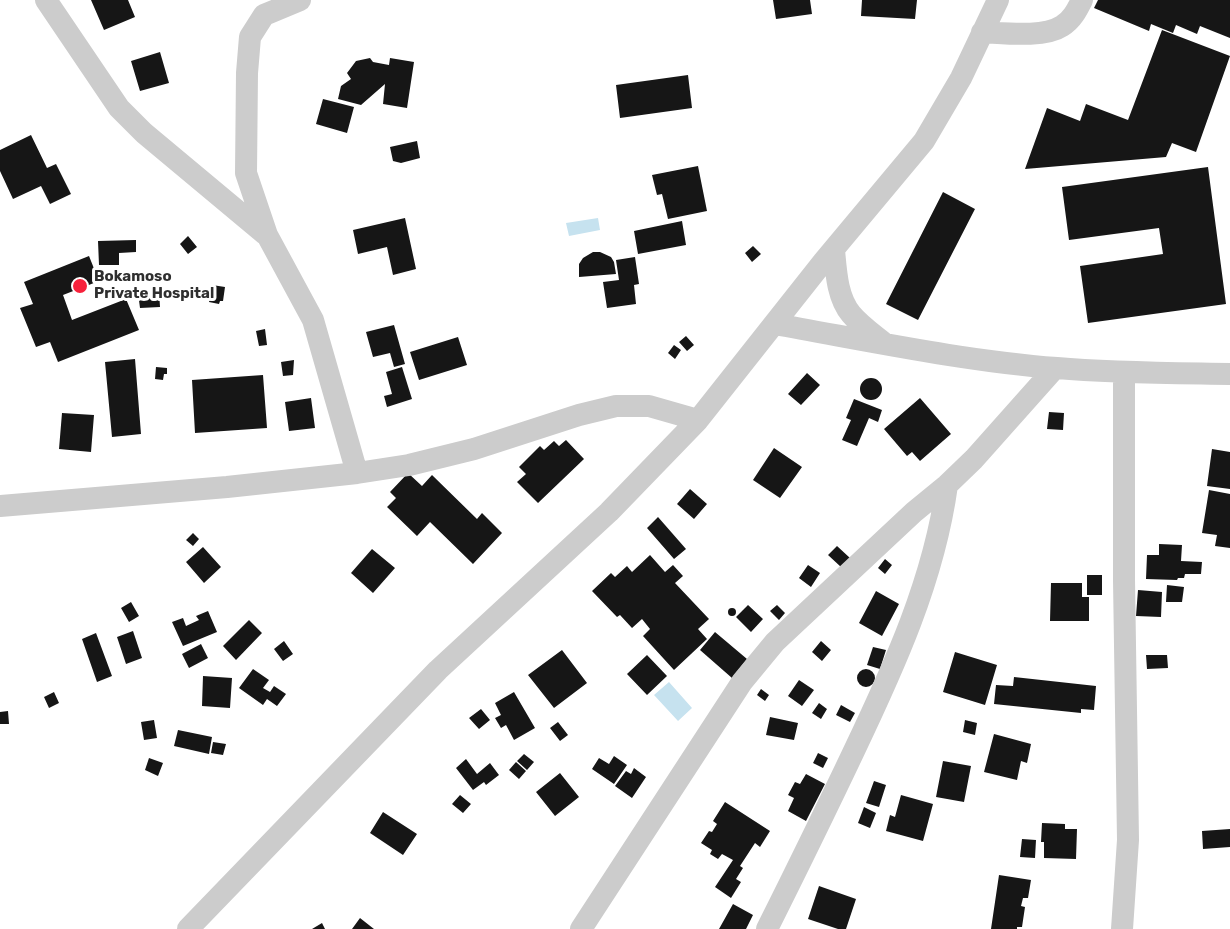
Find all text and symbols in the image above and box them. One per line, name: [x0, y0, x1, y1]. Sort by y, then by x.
place label: Bokamoso Private Hospital: [94, 268, 214, 303]
marker: Bokamoso Private Hospital: [71, 277, 89, 295]

